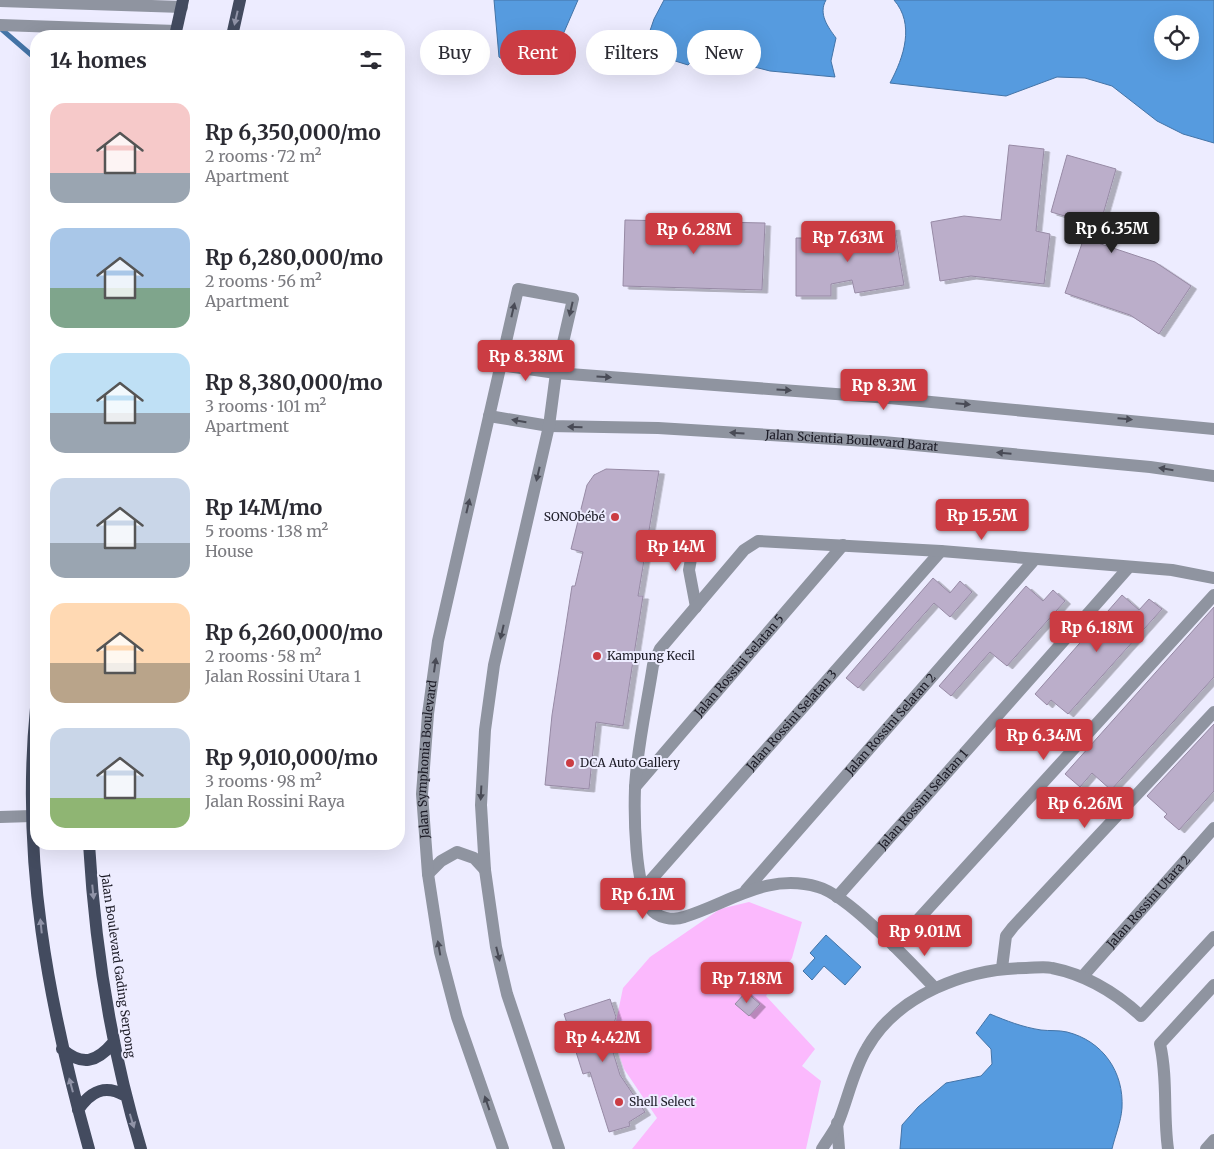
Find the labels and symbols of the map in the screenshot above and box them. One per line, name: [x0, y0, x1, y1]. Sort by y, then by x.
one-way arrow: [232, 11, 240, 26]
pin: Rp 6.28M: [642, 212, 746, 255]
pin: Rp 6.35M: [1060, 212, 1164, 254]
pin: Rp 7.63M: [796, 220, 900, 263]
one-way arrow: [509, 302, 517, 317]
one-way arrow: [567, 302, 575, 317]
pin: Rp 8.38M: [474, 340, 578, 382]
pin: Rp 8.3M: [838, 368, 930, 411]
one-way arrow: [597, 373, 613, 381]
one-way arrow: [776, 387, 792, 395]
one-way arrow: [955, 401, 971, 409]
one-way arrow: [1117, 415, 1133, 423]
one-way arrow: [510, 416, 526, 424]
one-way arrow: [567, 423, 583, 431]
street label: Jalan Scientia Boulevard Barat: [764, 427, 939, 454]
one-way arrow: [729, 429, 745, 437]
one-way arrow: [996, 449, 1012, 457]
one-way arrow: [1157, 465, 1173, 473]
one-way arrow: [534, 466, 542, 481]
one-way arrow: [465, 497, 473, 513]
pin: Rp 15.5M: [930, 498, 1034, 541]
place label: SONObébé: [544, 509, 605, 524]
marker: SONObébé: [609, 511, 621, 523]
pin: Rp 14M: [635, 530, 717, 572]
pin: Rp 6.18M: [1045, 610, 1149, 653]
street label: Jalan Rossini Selatan 5: [690, 611, 787, 720]
one-way arrow: [498, 625, 506, 640]
place label: Kampung Kecil: [607, 648, 695, 663]
marker: Kampung Kecil: [591, 650, 603, 662]
one-way arrow: [431, 656, 439, 672]
street label: Jalan Rossini Selatan 3: [742, 666, 840, 774]
street label: Jalan Rossini Selatan 2: [841, 670, 939, 779]
street label: Jalan Symphonia Boulevard: [414, 679, 440, 840]
pin: Rp 6.34M: [992, 718, 1096, 761]
street label: Jalan Rossini Selatan 1: [874, 746, 971, 853]
place label: DCA Auto Gallery: [580, 755, 680, 770]
marker: DCA Auto Gallery: [564, 757, 576, 769]
one-way arrow: [477, 785, 485, 801]
pin: Rp 6.26M: [1033, 786, 1137, 829]
street label: Jalan Rossini Utara 2: [1103, 852, 1193, 952]
street label: Jalan Boulevard Gading Serpong: [98, 872, 139, 1060]
pin: Rp 6.1M: [597, 878, 689, 920]
one-way arrow: [89, 885, 97, 901]
pin: Rp 9.01M: [873, 914, 977, 957]
one-way arrow: [37, 917, 45, 933]
one-way arrow: [435, 939, 443, 955]
one-way arrow: [494, 947, 502, 962]
pin: Rp 7.18M: [695, 962, 799, 1004]
pin: Rp 4.42M: [551, 1020, 655, 1063]
one-way arrow: [67, 1078, 75, 1093]
place label: Shell Select: [629, 1094, 695, 1109]
one-way arrow: [483, 1095, 491, 1110]
marker: Shell Select: [613, 1096, 625, 1108]
one-way arrow: [129, 1114, 137, 1129]

